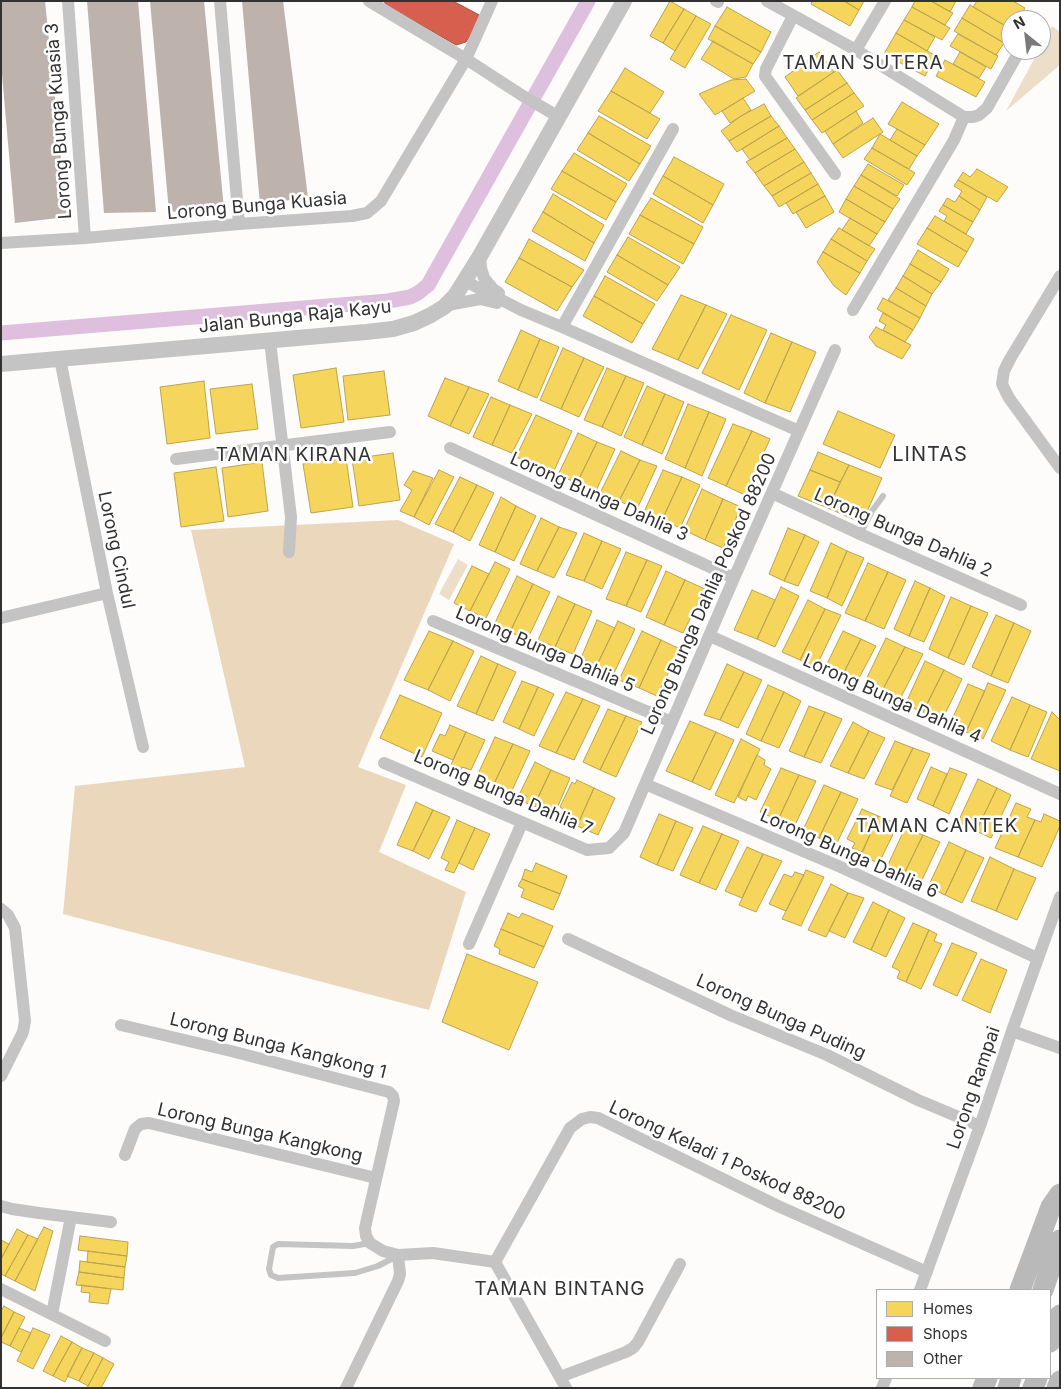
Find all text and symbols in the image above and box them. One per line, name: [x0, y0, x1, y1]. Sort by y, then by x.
north arrow: [1001, 10, 1051, 60]
text: N: [1010, 12, 1028, 32]
street label: Lorong Bunga Kuasia 3: [41, 22, 77, 220]
district label: TAMAN SUTERA: [781, 52, 945, 74]
street label: Lorong Bunga Kuasia: [166, 187, 348, 225]
street label: Jalan Bunga Raja Kayu: [198, 296, 392, 338]
district label: LINTAS: [891, 443, 969, 467]
district label: TAMAN KIRANA: [214, 444, 374, 466]
street label: Lorong Bunga Dahlia 3: [506, 448, 692, 546]
street label: Lorong Bunga Dahlia Poskod 88200: [637, 450, 781, 738]
street label: Lorong Bunga Dahlia 2: [811, 484, 995, 582]
street label: Lorong Cindul: [93, 489, 139, 611]
street label: Lorong Bunga Dahlia 5: [452, 602, 638, 698]
street label: Lorong Bunga Dahlia 4: [799, 650, 985, 748]
street label: Lorong Bunga Dahlia 7: [410, 746, 596, 840]
street label: Lorong Bunga Dahlia 6: [756, 805, 942, 903]
district label: TAMAN CANTEK: [854, 815, 1020, 837]
street label: Lorong Bunga Puding: [693, 970, 869, 1064]
street label: Lorong Bunga Kangkong 1: [167, 1009, 389, 1083]
street label: Lorong Rampai: [943, 1024, 1005, 1152]
street label: Lorong Keladi 1 Poskod 88200: [605, 1097, 849, 1225]
street label: Lorong Bunga Kangkong: [155, 1099, 365, 1167]
district label: TAMAN BINTANG: [473, 1278, 647, 1300]
legend: [876, 1289, 1051, 1379]
text: Homes: [923, 1299, 973, 1318]
text: Shops: [923, 1324, 968, 1343]
text: Other: [923, 1349, 963, 1368]

